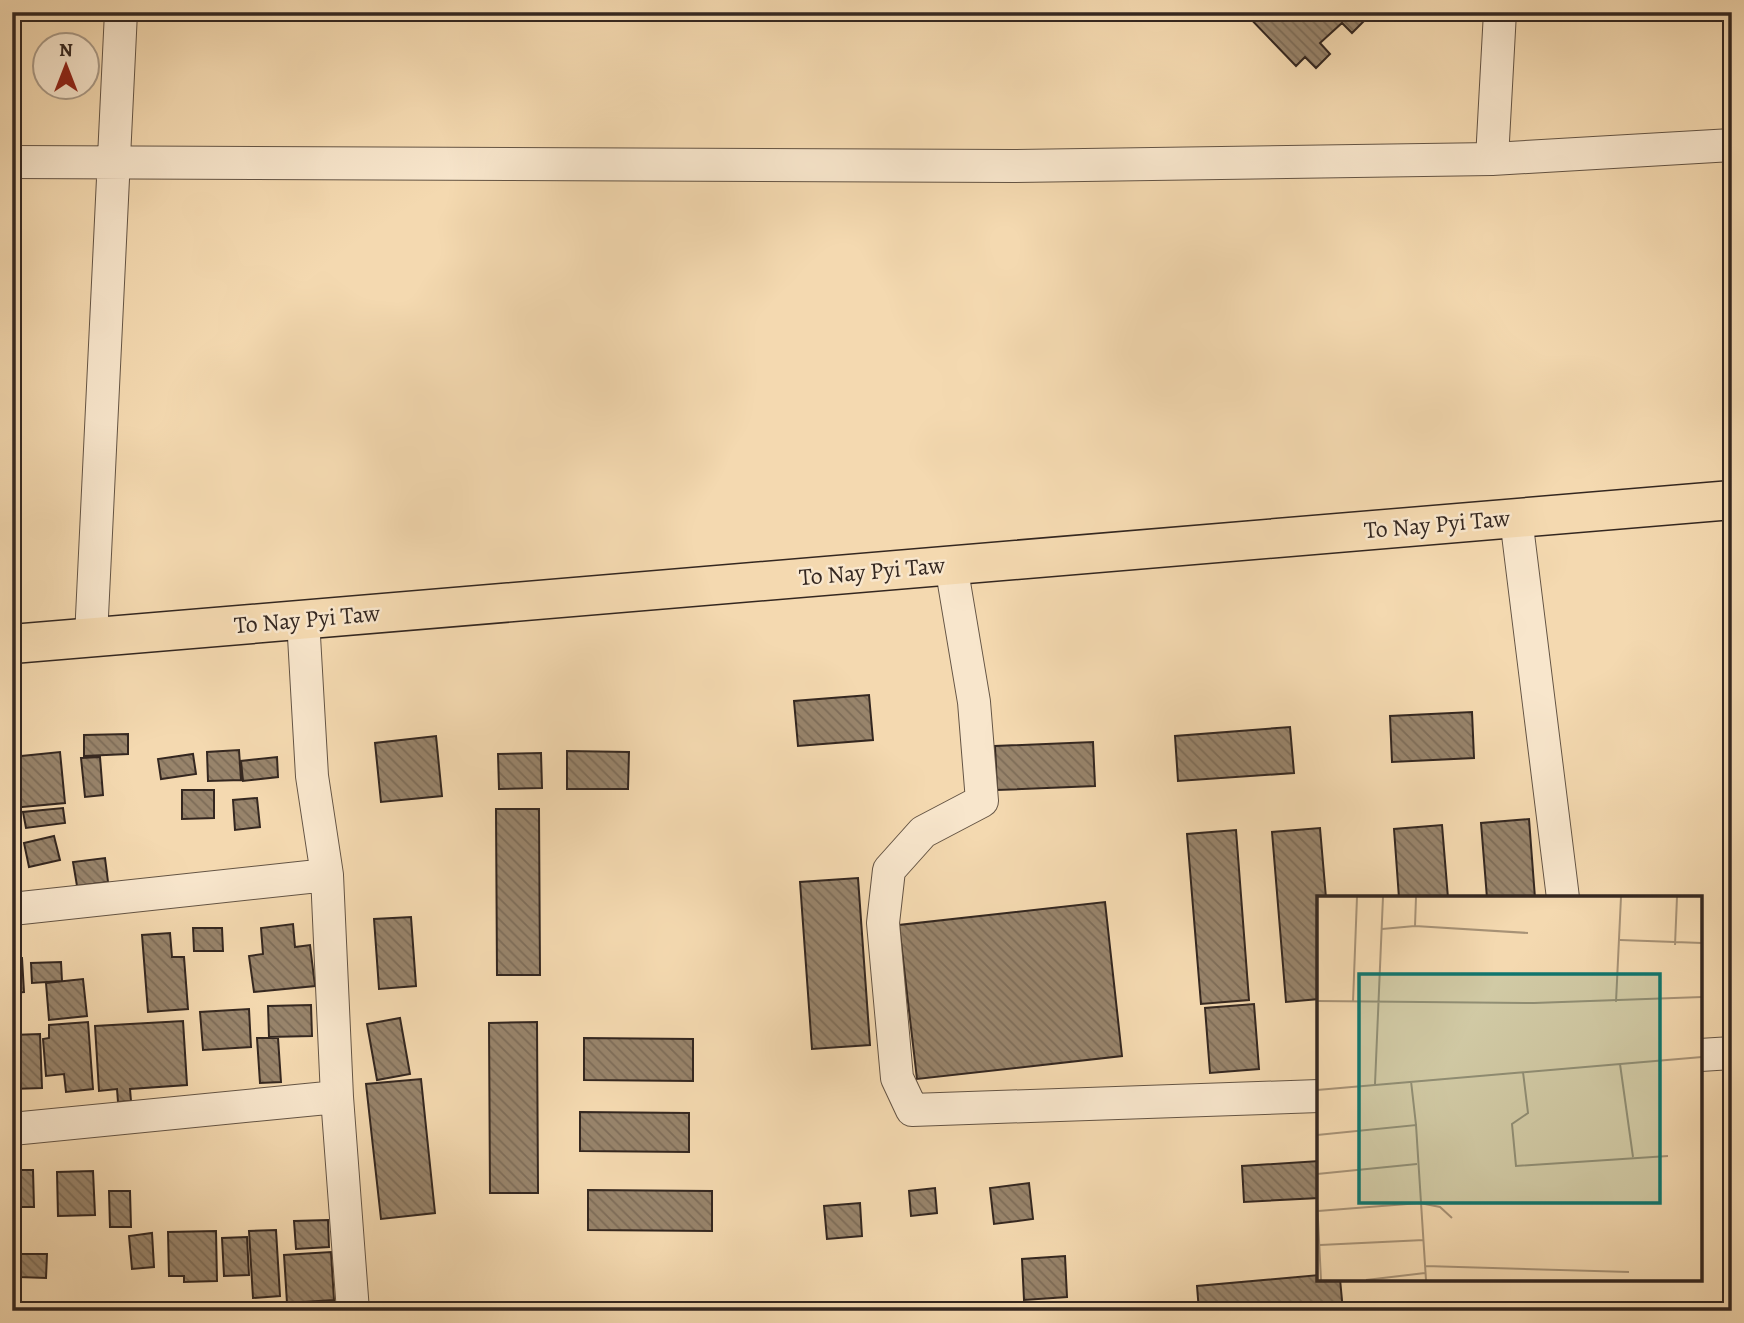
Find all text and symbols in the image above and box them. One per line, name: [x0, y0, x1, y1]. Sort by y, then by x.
north arrow: [32, 32, 102, 102]
text: N: [59, 37, 73, 63]
street label: To Nay Pyi Taw: [1363, 502, 1511, 546]
street label: To Nay Pyi Taw: [798, 549, 946, 593]
street label: To Nay Pyi Taw: [233, 597, 381, 641]
inset map: [1317, 896, 1702, 1281]

